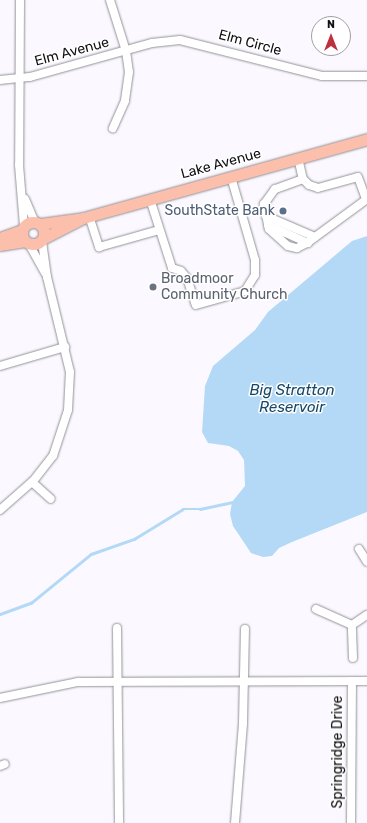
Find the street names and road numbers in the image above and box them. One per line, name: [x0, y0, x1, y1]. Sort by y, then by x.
street label: Elm Circle: [217, 27, 283, 59]
street label: Elm Avenue: [33, 34, 111, 70]
street label: Lake Avenue: [179, 145, 263, 183]
street label: Springridge Drive: [330, 696, 346, 808]

